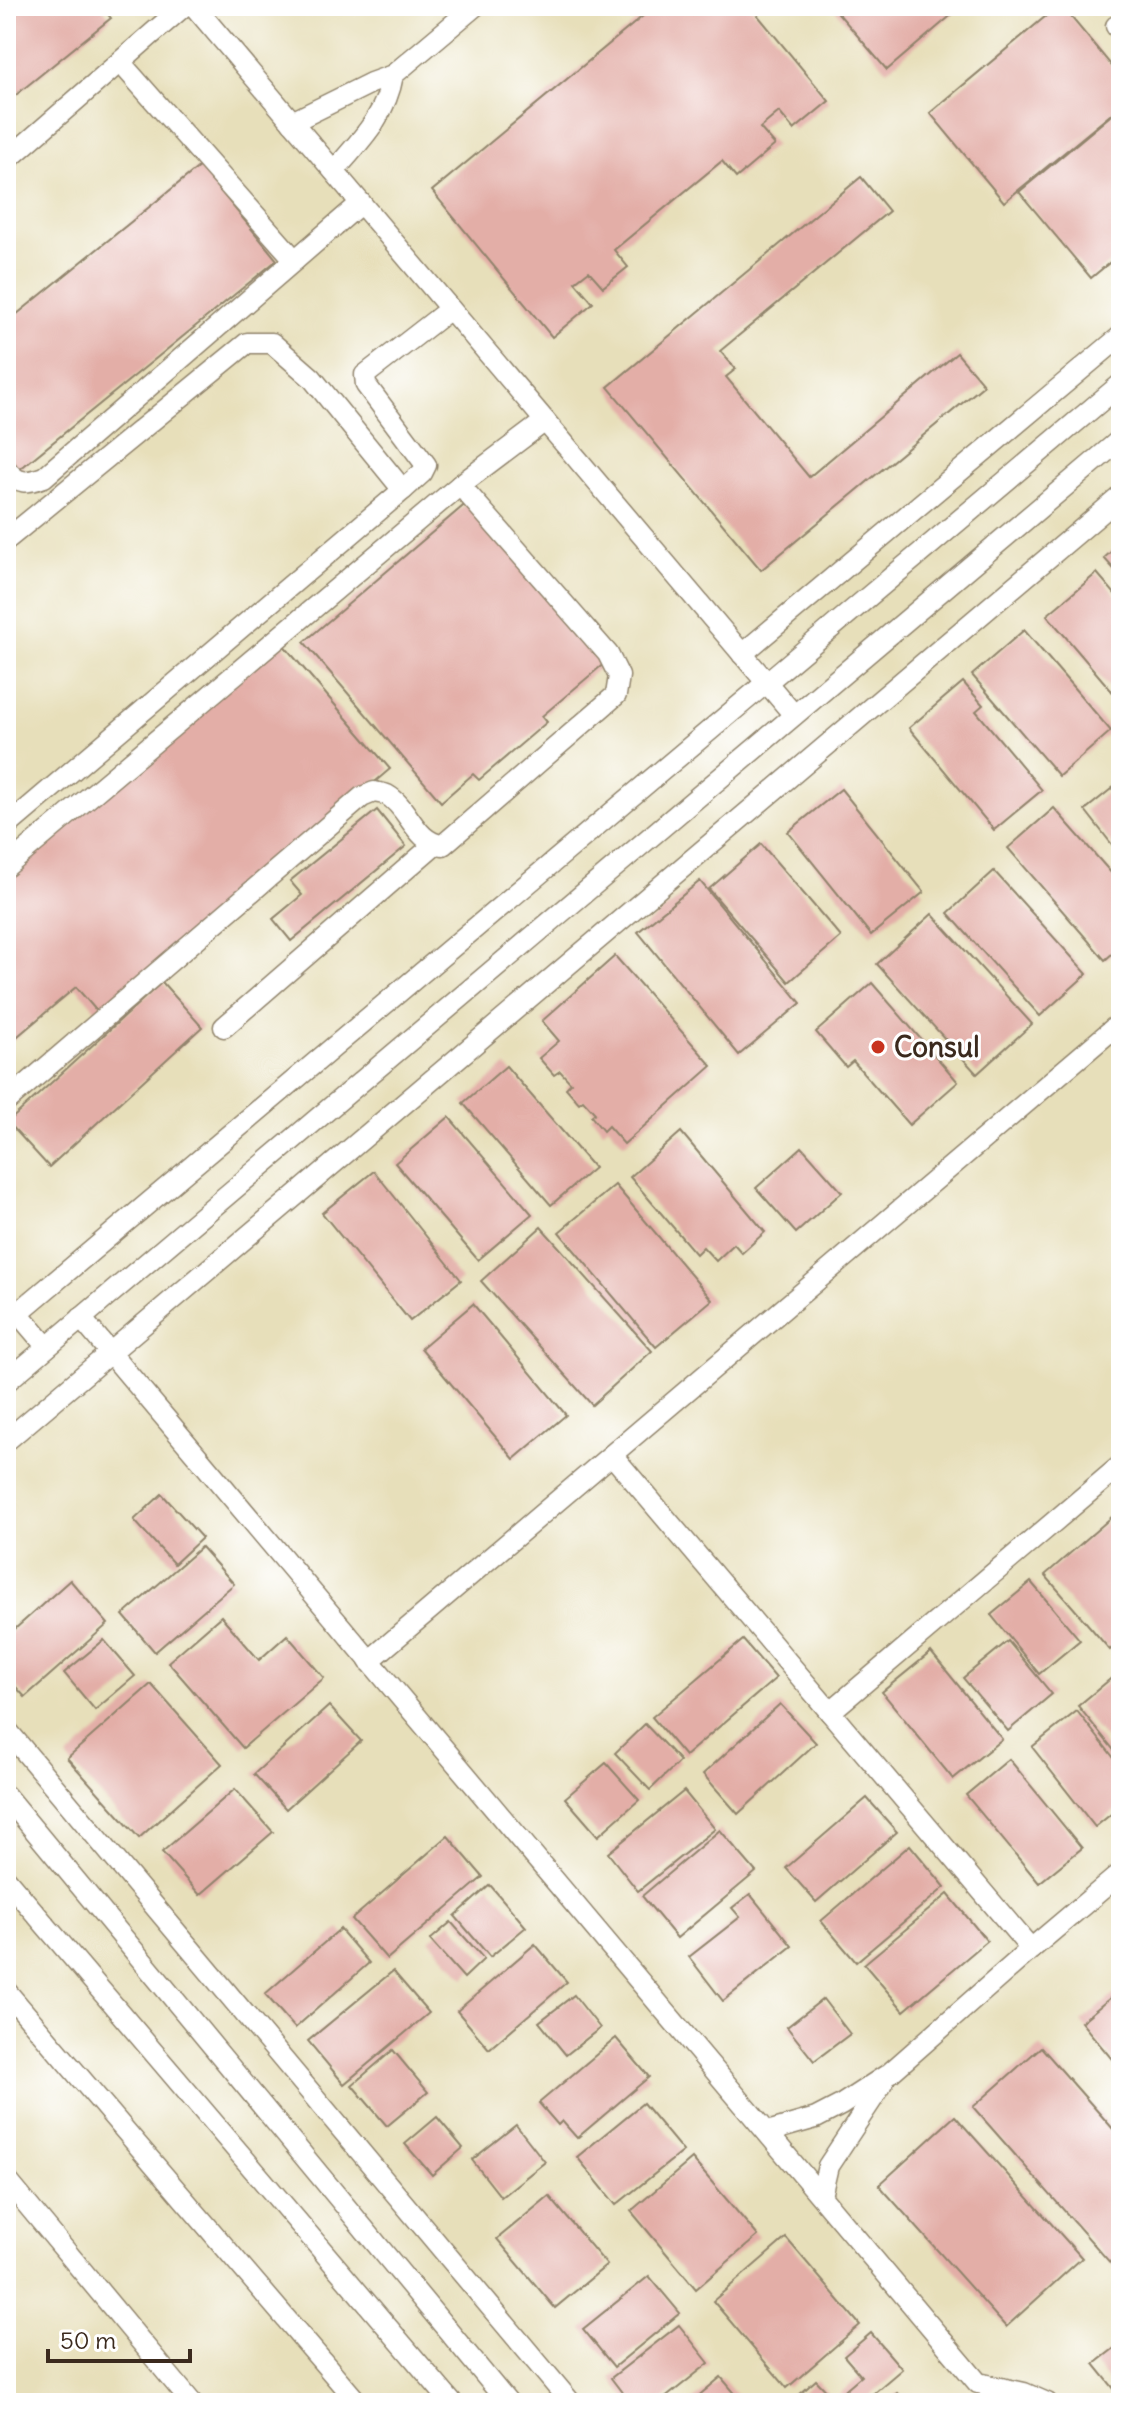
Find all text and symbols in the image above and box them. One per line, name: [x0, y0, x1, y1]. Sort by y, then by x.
place label: Consul: [894, 1029, 979, 1065]
marker: Consul: [869, 1038, 887, 1056]
scale bar: [48, 2313, 190, 2363]
text: 50 m: [60, 2325, 116, 2355]

